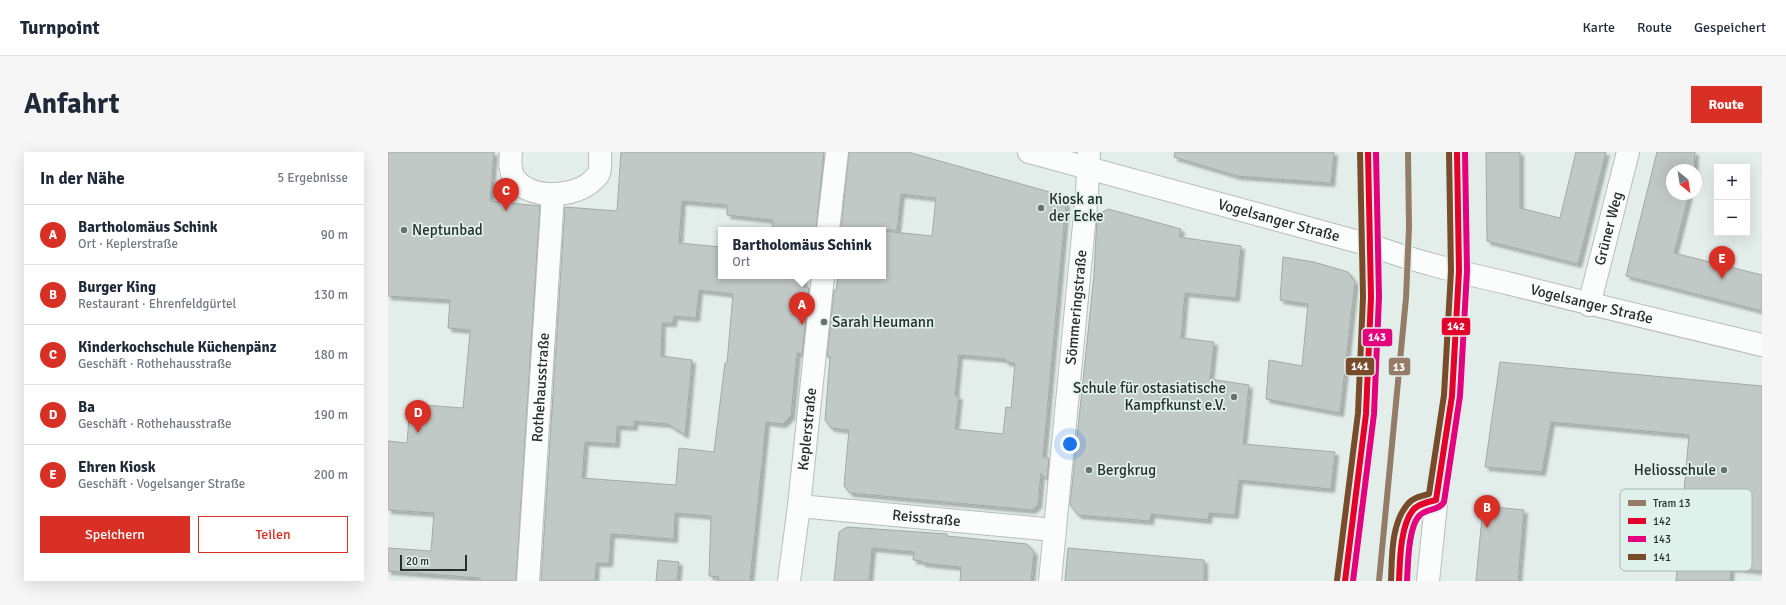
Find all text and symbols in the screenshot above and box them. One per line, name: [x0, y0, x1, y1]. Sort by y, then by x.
text: Turnpoint: [20, 16, 100, 40]
text: Karte: [1582, 19, 1615, 36]
text: Route: [1637, 19, 1672, 36]
text: Gespeichert: [1694, 19, 1766, 36]
button: Route: [1691, 86, 1762, 123]
text: Anfahrt: [24, 87, 120, 121]
north arrow: [1666, 164, 1702, 200]
map controls: [1714, 164, 1750, 236]
button: +: [1714, 164, 1750, 200]
text: In der Nähe: [40, 168, 125, 189]
text: 5 Ergebnisse: [277, 170, 348, 186]
pin: C: [493, 178, 519, 211]
place label: Kiosk an der Ecke: [1049, 190, 1103, 225]
street label: Grüner Weg: [1590, 190, 1627, 267]
street label: Vogelsanger Straße: [1216, 195, 1342, 245]
button: −: [1714, 200, 1750, 236]
marker: Kiosk an der Ecke: [1036, 203, 1046, 213]
text: Bartholomäus Schink: [78, 218, 218, 236]
place label: Neptunbad: [412, 221, 483, 239]
marker: Neptunbad: [399, 225, 409, 235]
text: A: [49, 227, 57, 243]
text: 90 m: [321, 227, 348, 243]
popup: [718, 227, 886, 279]
text: Ort · Keplerstraße: [78, 236, 178, 252]
text: Bartholomäus Schink: [732, 236, 872, 254]
pin: E: [1709, 246, 1735, 279]
street label: Sömmeringstraße: [1062, 249, 1091, 366]
text: Ort: [732, 254, 750, 270]
text: Burger King: [78, 278, 156, 296]
street label: Vogelsanger Straße: [1528, 280, 1655, 328]
text: B: [49, 287, 57, 303]
text: 130 m: [314, 287, 348, 303]
pin: A: [789, 292, 815, 325]
text: Restaurant · Ehrenfeldgürtel: [78, 296, 236, 312]
place label: Sarah Heumann: [832, 313, 934, 331]
marker: Sarah Heumann: [819, 317, 829, 327]
line badge: 142: [1441, 317, 1471, 336]
text: 142: [1447, 320, 1465, 333]
line badge: 143: [1362, 328, 1393, 347]
text: 143: [1368, 331, 1386, 344]
street label: Rothehausstraße: [528, 332, 553, 443]
text: Kinderkochschule Küchenpänz: [78, 338, 277, 356]
text: C: [49, 347, 57, 363]
text: 180 m: [314, 347, 348, 363]
text: Geschäft · Rothehausstraße: [78, 356, 232, 372]
line badge: 141: [1345, 357, 1375, 376]
line badge: 13: [1388, 357, 1411, 376]
text: 141: [1351, 360, 1369, 373]
text: 13: [1393, 361, 1405, 374]
place label: Schule für ostasiatische Kampfkunst e.V.: [1073, 379, 1226, 414]
street label: Keplerstraße: [794, 387, 820, 471]
marker: Schule für ostasiatische Kampfkunst e.V.: [1229, 392, 1239, 402]
text: Ba: [78, 398, 95, 416]
pin: D: [405, 400, 431, 433]
text: D: [49, 407, 57, 423]
text: 190 m: [314, 407, 348, 423]
text: Geschäft · Rothehausstraße: [78, 416, 232, 432]
your location: [1060, 434, 1080, 454]
text: Ehren Kiosk: [78, 458, 156, 476]
place label: Bergkrug: [1097, 461, 1156, 479]
place label: Heliosschule: [1634, 461, 1716, 479]
marker: Bergkrug: [1084, 465, 1094, 475]
marker: Heliosschule: [1719, 465, 1729, 475]
text: E: [49, 467, 57, 483]
text: 200 m: [314, 467, 348, 483]
text: Geschäft · Vogelsanger Straße: [78, 476, 245, 492]
legend: [1620, 489, 1752, 571]
pin: B: [1474, 495, 1500, 528]
text: Tram 13: [1653, 497, 1691, 510]
street label: Reisstraße: [891, 506, 961, 530]
text: 142: [1653, 515, 1671, 528]
button: Speichern: [40, 516, 190, 553]
button: Teilen: [198, 516, 348, 553]
text: 143: [1653, 533, 1671, 546]
text: 141: [1653, 551, 1671, 564]
scale bar: [400, 553, 467, 572]
text: 20 m: [406, 555, 429, 568]

